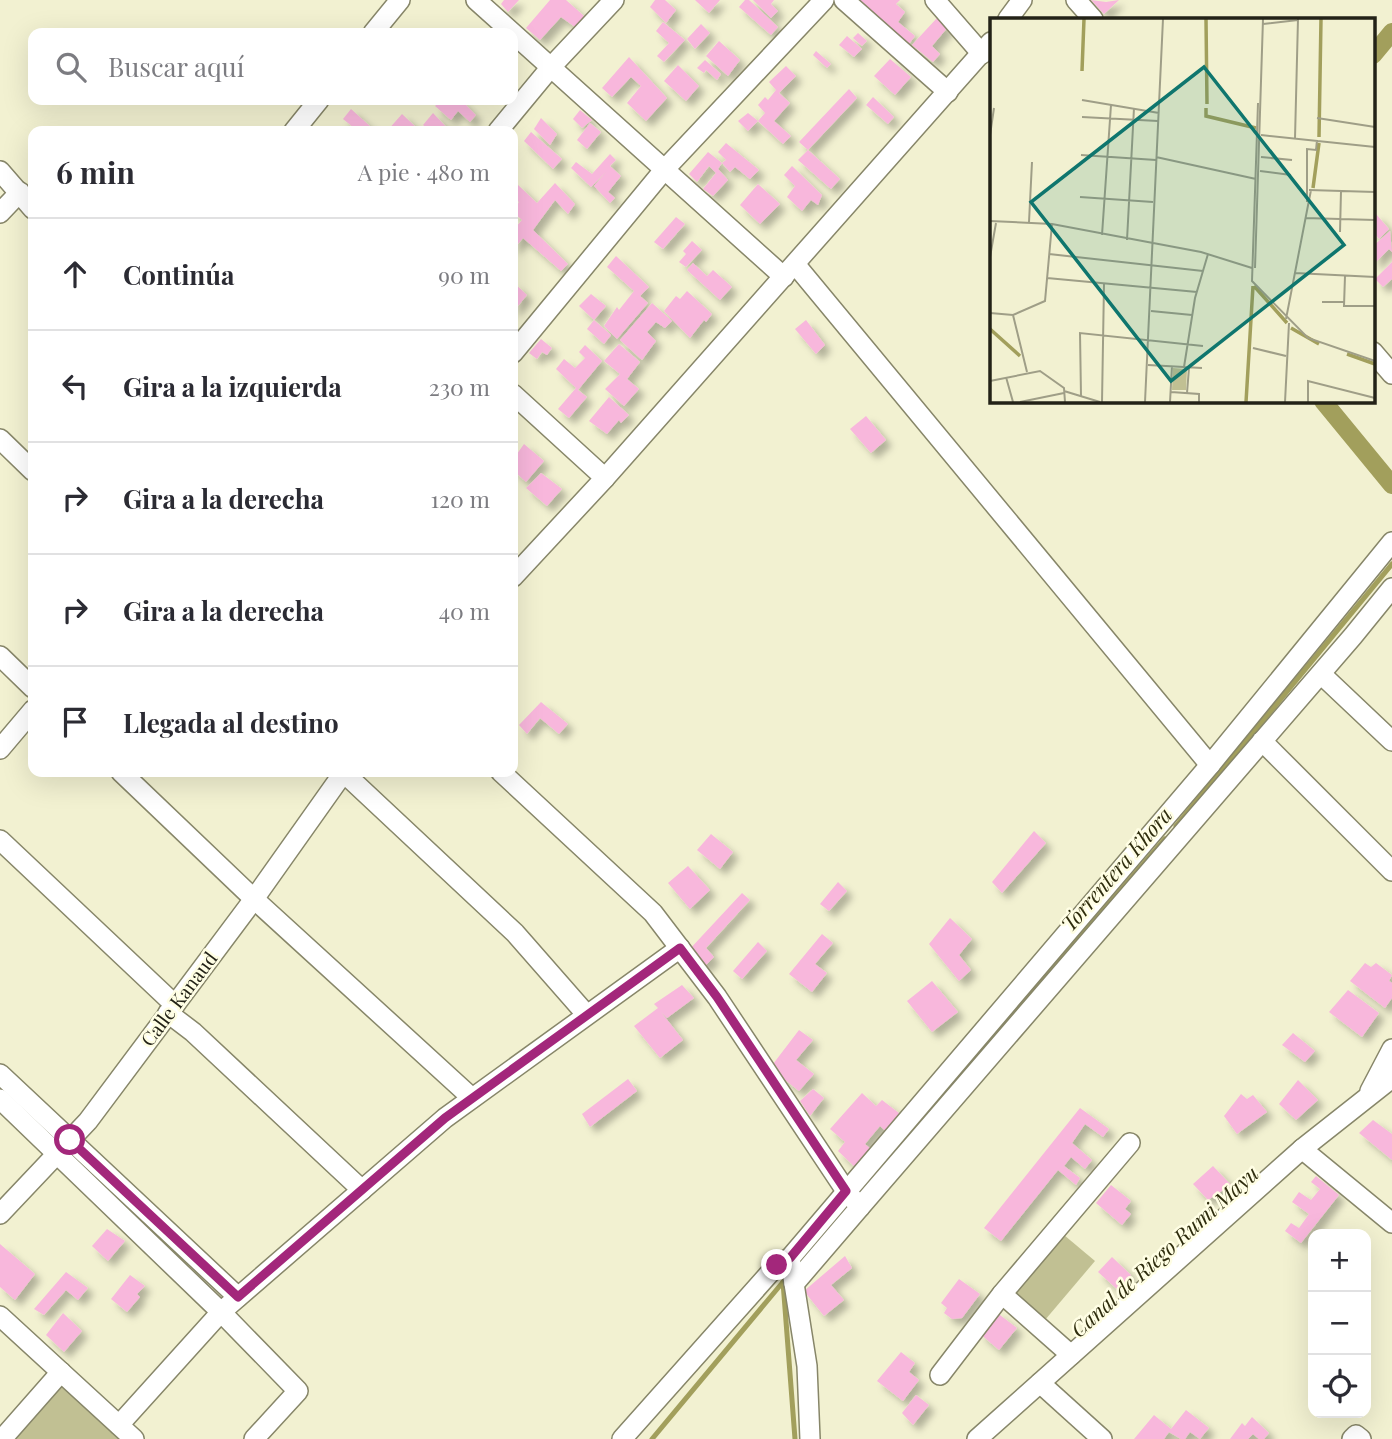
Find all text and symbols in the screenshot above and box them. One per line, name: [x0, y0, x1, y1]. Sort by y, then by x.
inset map: [990, 18, 1374, 402]
search box: [28, 28, 518, 105]
icon: search: [52, 48, 90, 86]
text: Buscar aquí: [108, 49, 244, 84]
text: 6 min: [56, 152, 135, 192]
text: A pie · 480 m: [358, 156, 490, 187]
icon: ahead: [56, 255, 94, 293]
text: Continúa: [123, 257, 235, 292]
text: 90 m: [438, 259, 490, 290]
icon: left: [56, 367, 94, 405]
text: Gira a la izquierda: [123, 369, 342, 404]
text: 230 m: [429, 371, 490, 402]
icon: right: [56, 479, 94, 517]
text: Gira a la derecha: [123, 481, 324, 516]
text: 120 m: [431, 483, 490, 514]
icon: right: [56, 591, 94, 629]
text: Gira a la derecha: [123, 593, 324, 628]
text: 40 m: [439, 595, 490, 626]
icon: arrive: [56, 703, 94, 741]
text: Llegada al destino: [123, 705, 339, 740]
water label: Torrentera Khora: [1054, 801, 1177, 937]
street label: Calle Kanaud: [134, 946, 222, 1051]
route start: [54, 1124, 85, 1155]
water label: Canal de Riego Rumi Mayu: [1064, 1159, 1264, 1342]
map controls: [1308, 1229, 1371, 1418]
button: +: [1308, 1229, 1371, 1292]
route end: [761, 1249, 792, 1280]
button: −: [1308, 1292, 1371, 1355]
button: locate: [1308, 1355, 1371, 1418]

